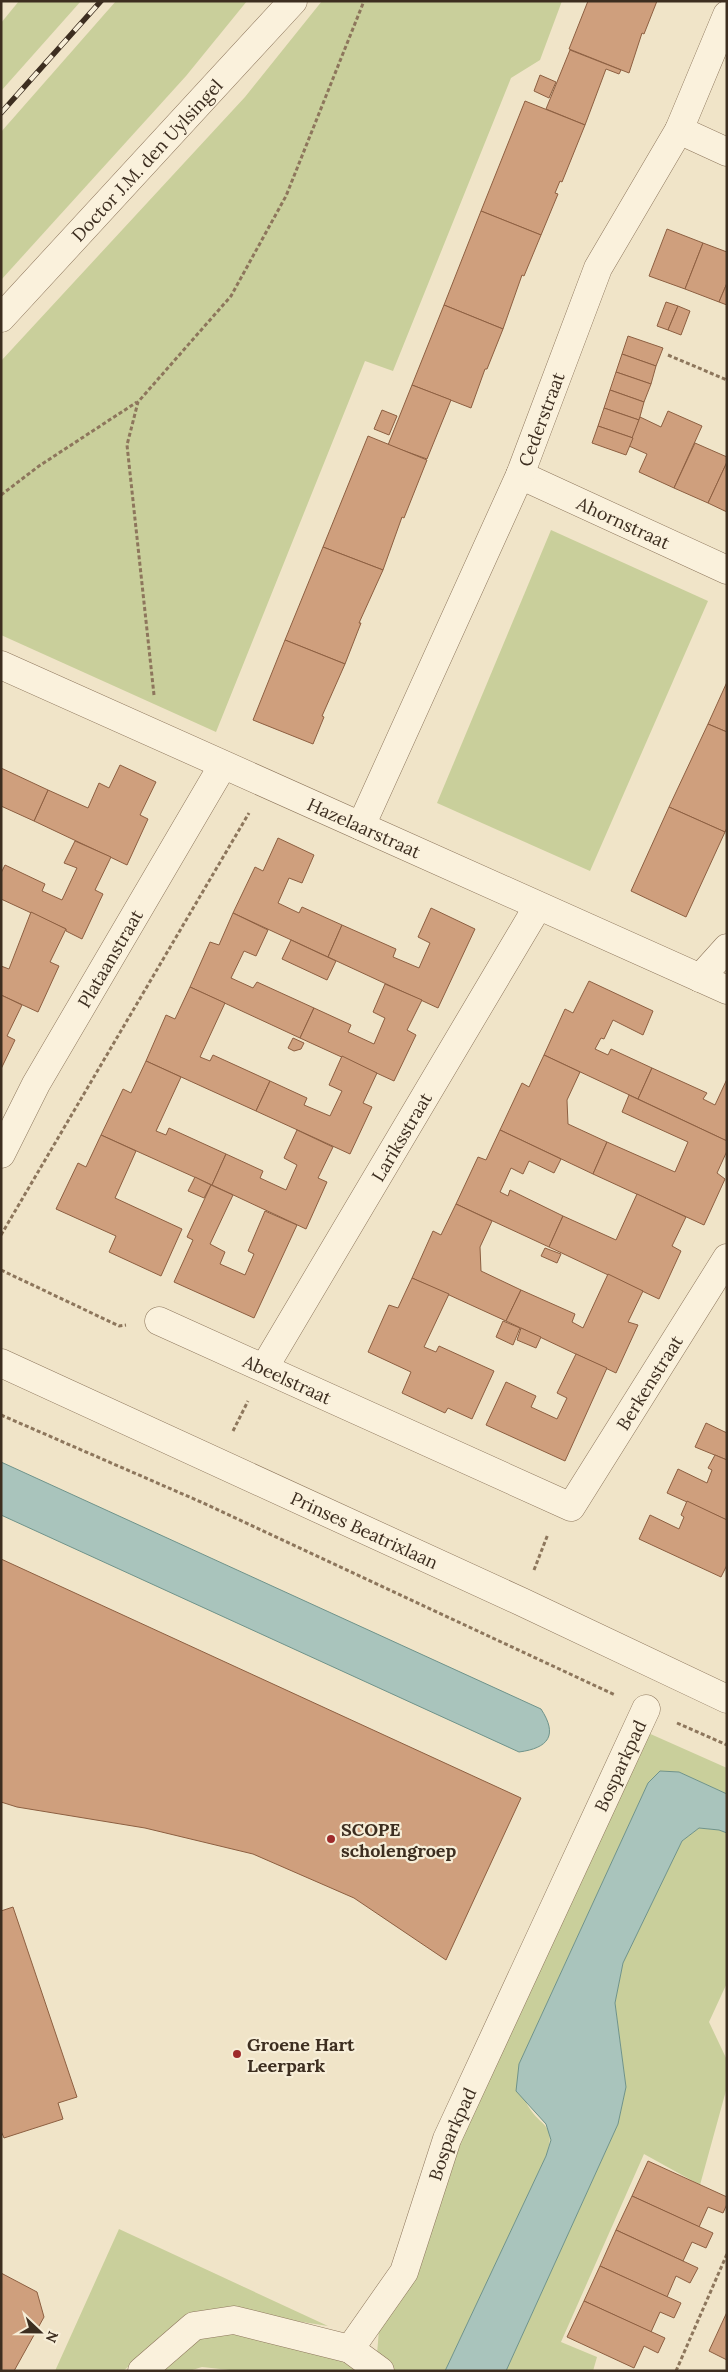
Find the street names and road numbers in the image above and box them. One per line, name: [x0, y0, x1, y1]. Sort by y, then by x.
street label: Doctor J.M. den Uylsingel: [66, 74, 227, 246]
street label: Cederstraat: [513, 369, 569, 470]
street label: Ahornstraat: [573, 491, 674, 554]
street label: Hazelaarstraat: [304, 792, 425, 863]
street label: Plataanstraat: [72, 905, 147, 1011]
street label: Lariksstraat: [366, 1088, 436, 1185]
street label: Berkenstraat: [611, 1331, 687, 1434]
street label: Abeelstraat: [239, 1349, 335, 1409]
street label: Prinses Beatrixlaan: [287, 1486, 442, 1574]
street label: Bosparkpad: [589, 1716, 651, 1815]
street label: Bosparkpad: [423, 2084, 481, 2183]

